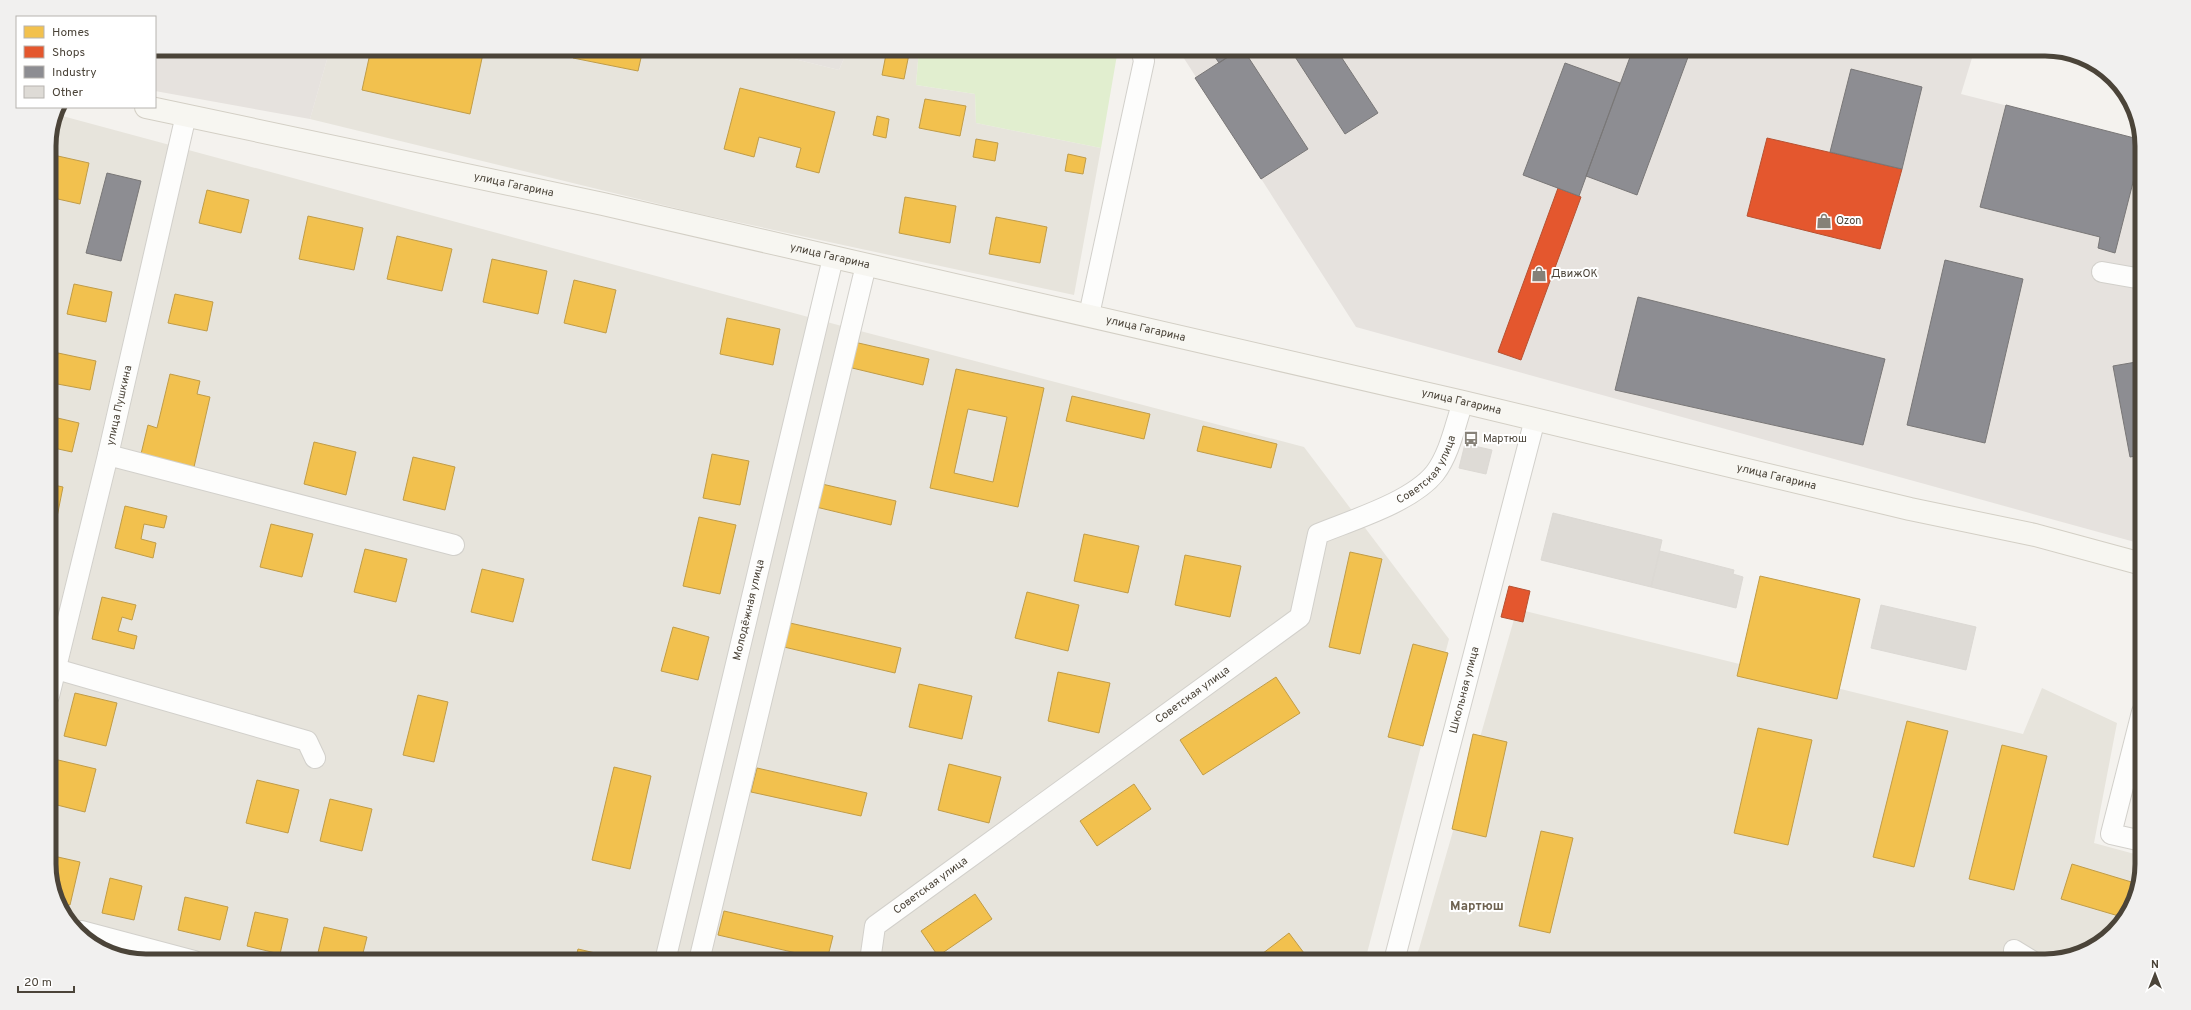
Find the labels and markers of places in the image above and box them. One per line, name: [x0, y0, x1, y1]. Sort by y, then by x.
shop icon: Ozon: [1815, 212, 1833, 230]
place label: Ozon: [1836, 214, 1862, 228]
shop icon: ДвижОК: [1530, 265, 1548, 283]
place label: ДвижОК: [1551, 267, 1598, 281]
bus stop icon: Мартюш: [1462, 430, 1480, 448]
place label: Мартюш: [1483, 432, 1527, 446]

